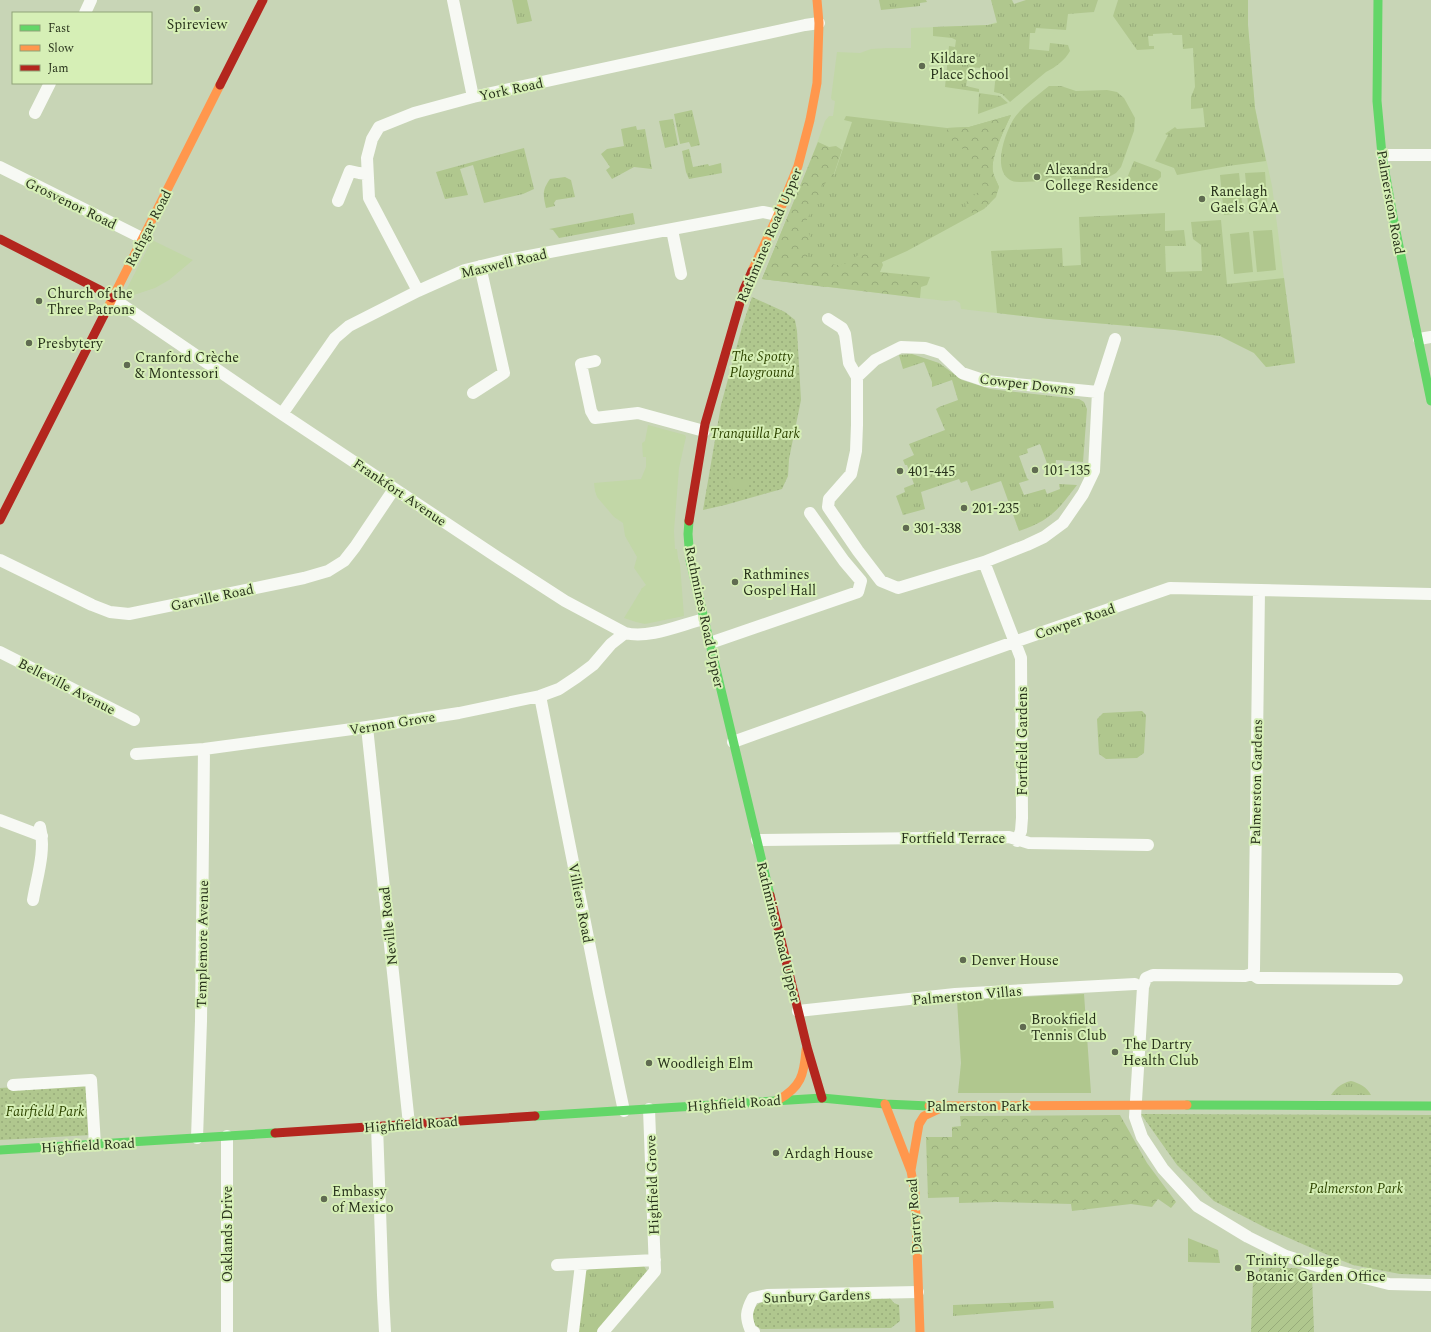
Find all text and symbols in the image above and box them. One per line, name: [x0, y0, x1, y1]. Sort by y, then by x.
marker: Spireview: [192, 4, 202, 14]
legend: [12, 12, 152, 84]
place label: Spireview: [167, 14, 228, 35]
text: Fast: [48, 19, 70, 38]
text: Slow: [48, 39, 74, 58]
place label: Kildare Place School: [930, 48, 1009, 85]
text: Jam: [48, 59, 69, 78]
marker: Kildare Place School: [917, 61, 927, 71]
street label: York Road: [477, 72, 545, 107]
street label: Palmerston Road: [1371, 148, 1410, 256]
place label: Alexandra College Residence: [1045, 159, 1158, 196]
street label: Rathmines Road Upper: [732, 164, 808, 306]
street label: Grosvenor Road: [21, 172, 120, 235]
marker: Alexandra College Residence: [1032, 172, 1042, 182]
place label: Ranelagh Gaels GAA: [1210, 181, 1280, 218]
street label: Rathgar Road: [120, 186, 177, 271]
marker: Ranelagh Gaels GAA: [1197, 194, 1207, 204]
street label: Maxwell Road: [459, 243, 549, 284]
place label: Church of the Three Patrons: [47, 283, 135, 320]
marker: Church of the Three Patrons: [34, 296, 44, 306]
place label: Presbytery: [37, 333, 104, 354]
marker: Presbytery: [24, 338, 34, 348]
park label: The Spotty Playground: [730, 346, 794, 383]
place label: Cranford Crèche & Montessori: [135, 347, 239, 384]
marker: Cranford Crèche & Montessori: [122, 360, 132, 370]
street label: Cowper Downs: [978, 368, 1075, 401]
park label: Tranquilla Park: [710, 423, 800, 444]
street label: Frankfort Avenue: [349, 453, 451, 532]
place label: 101-135: [1043, 460, 1090, 481]
place label: 401-445: [908, 461, 955, 482]
marker: 101-135: [1030, 465, 1040, 475]
marker: 401-445: [895, 466, 905, 476]
place label: 201-235: [972, 498, 1019, 519]
marker: 201-235: [959, 503, 969, 513]
place label: 301-338: [914, 518, 961, 539]
marker: 301-338: [901, 523, 911, 533]
street label: Rathmines Road Upper: [679, 544, 730, 690]
place label: Rathmines Gospel Hall: [743, 564, 816, 601]
marker: Rathmines Gospel Hall: [730, 577, 740, 587]
street label: Garville Road: [169, 578, 256, 617]
street label: Cowper Road: [1032, 598, 1118, 645]
street label: Belleville Avenue: [14, 653, 119, 720]
street label: Fortfield Gardens: [1012, 686, 1033, 796]
street label: Vernon Grove: [348, 706, 437, 741]
street label: Palmerston Gardens: [1245, 719, 1268, 845]
street label: Fortfield Terrace: [901, 828, 1006, 849]
street label: Rathmines Road Upper: [751, 859, 806, 1005]
street label: Villiers Road: [562, 861, 599, 945]
street label: Templemore Avenue: [191, 880, 214, 1008]
street label: Neville Road: [374, 885, 403, 966]
place label: Denver House: [971, 950, 1059, 971]
marker: Denver House: [958, 955, 968, 965]
street label: Palmerston Villas: [911, 980, 1023, 1011]
place label: Brookfield Tennis Club: [1031, 1009, 1107, 1046]
marker: Brookfield Tennis Club: [1018, 1022, 1028, 1032]
place label: The Dartry Health Club: [1123, 1034, 1199, 1071]
marker: The Dartry Health Club: [1110, 1047, 1120, 1057]
place label: Woodleigh Elm: [657, 1053, 753, 1074]
marker: Woodleigh Elm: [644, 1058, 654, 1068]
street label: Highfield Road: [686, 1090, 782, 1117]
street label: Palmerston Park: [927, 1096, 1030, 1117]
park label: Fairfield Park: [5, 1101, 85, 1122]
street label: Highfield Road: [363, 1111, 459, 1138]
street label: Highfield Road: [40, 1133, 136, 1158]
street label: Highfield Grove: [640, 1134, 665, 1235]
place label: Ardagh House: [784, 1143, 874, 1164]
marker: Ardagh House: [771, 1148, 781, 1158]
street label: Dartry Road: [901, 1177, 928, 1254]
park label: Palmerston Park: [1309, 1178, 1404, 1199]
place label: Embassy of Mexico: [332, 1181, 394, 1218]
street label: Oaklands Drive: [217, 1186, 238, 1282]
marker: Embassy of Mexico: [319, 1194, 329, 1204]
place label: Trinity College Botanic Garden Office: [1246, 1250, 1386, 1287]
marker: Trinity College Botanic Garden Office: [1233, 1263, 1243, 1273]
street label: Sunbury Gardens: [763, 1284, 871, 1309]

